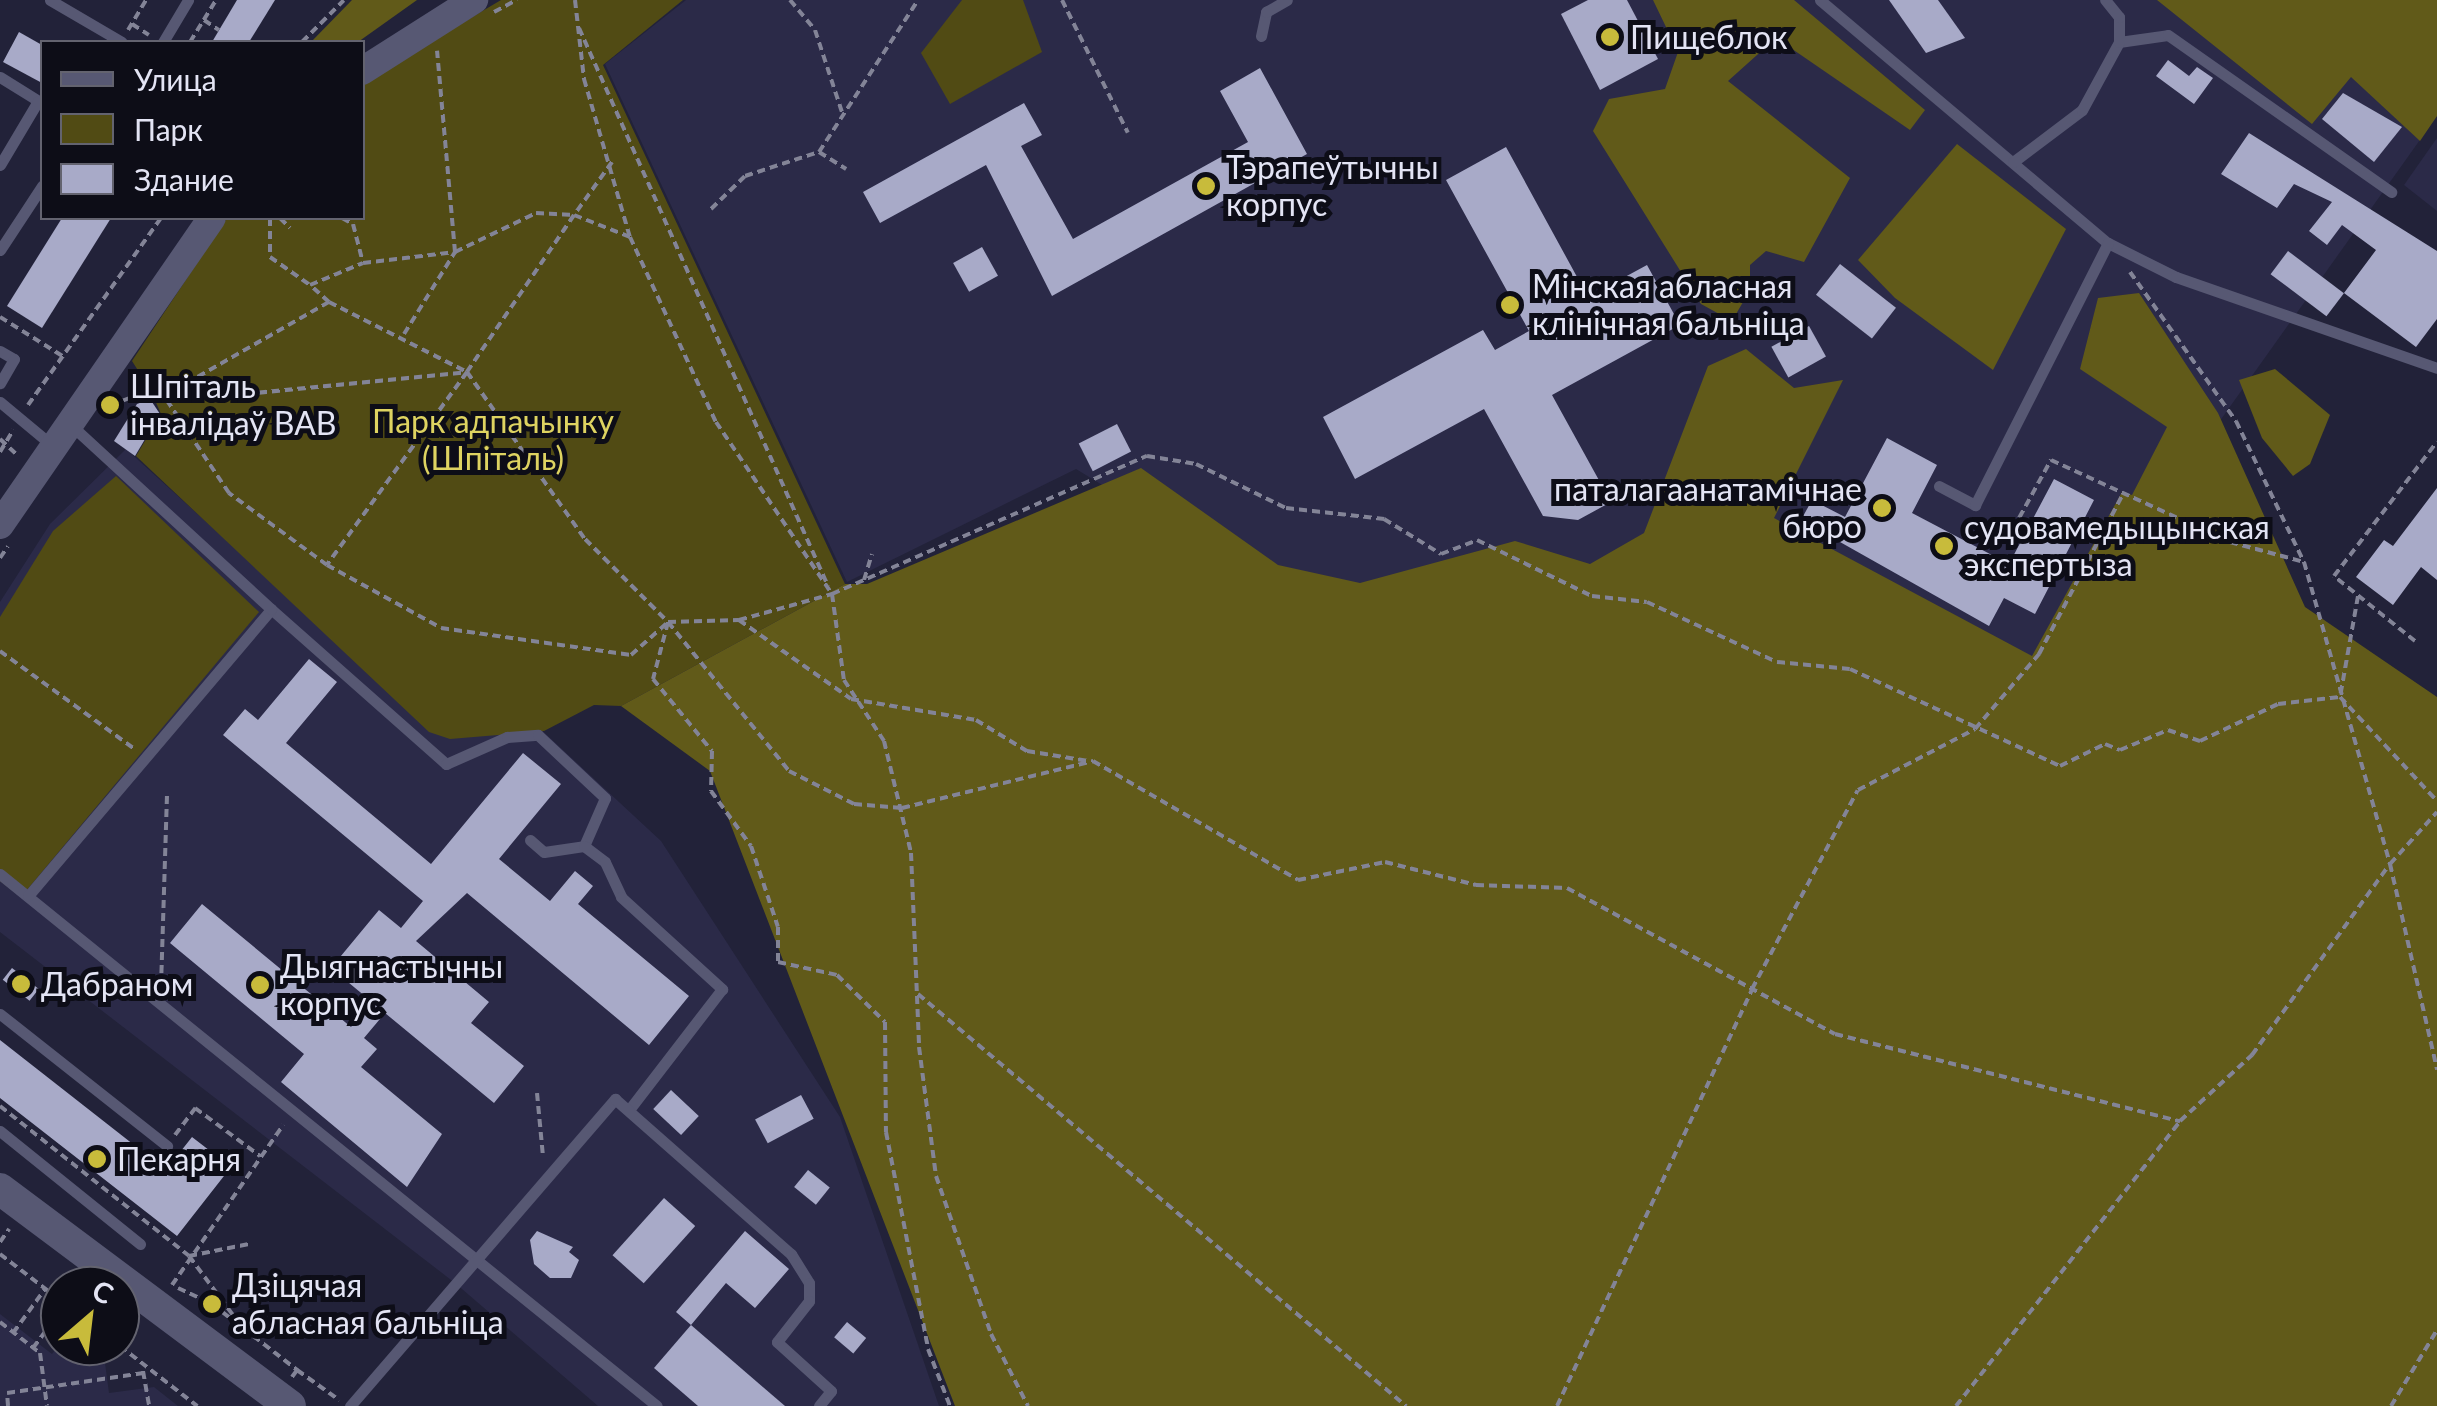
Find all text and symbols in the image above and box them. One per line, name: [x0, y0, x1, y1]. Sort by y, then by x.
place label: Пищеблок: [1630, 18, 1788, 56]
marker: Пищеблок: [1599, 26, 1621, 48]
legend: [40, 40, 365, 220]
text: Улица: [134, 61, 217, 97]
text: Парк: [134, 111, 203, 147]
place label: Тэрапеўтычны корпус: [1226, 149, 1439, 224]
text: Здание: [134, 161, 234, 197]
marker: Тэрапеўтычны корпус: [1195, 175, 1217, 197]
place label: Мінская абласная клінічная бальніца: [1532, 268, 1805, 343]
marker: Мінская абласная клінічная бальніца: [1497, 292, 1523, 318]
place label: Шпіталь інвалідаў ВАВ: [130, 368, 337, 443]
marker: Шпіталь інвалідаў ВАВ: [99, 394, 121, 416]
park label: Парк адпачынку (Шпіталь): [372, 403, 614, 478]
place label: паталагаанатамічнае бюро: [1554, 471, 1862, 546]
marker: паталагаанатамічнае бюро: [1871, 497, 1893, 519]
place label: судовамедыцынская экспертыза: [1964, 509, 2270, 584]
marker: судовамедыцынская экспертыза: [1933, 535, 1955, 557]
place label: Дыягнастычны корпус: [280, 948, 503, 1023]
place label: Дабраном: [41, 965, 193, 1003]
marker: Дабраном: [10, 973, 32, 995]
marker: Дыягнастычны корпус: [249, 974, 271, 996]
place label: Пекарня: [117, 1140, 241, 1178]
marker: Пекарня: [86, 1148, 108, 1170]
north arrow: [40, 1266, 140, 1366]
place label: Дзіцячая абласная бальніца: [232, 1267, 504, 1342]
text: С: [87, 1272, 119, 1311]
marker: Дзіцячая абласная бальніца: [201, 1293, 223, 1315]

